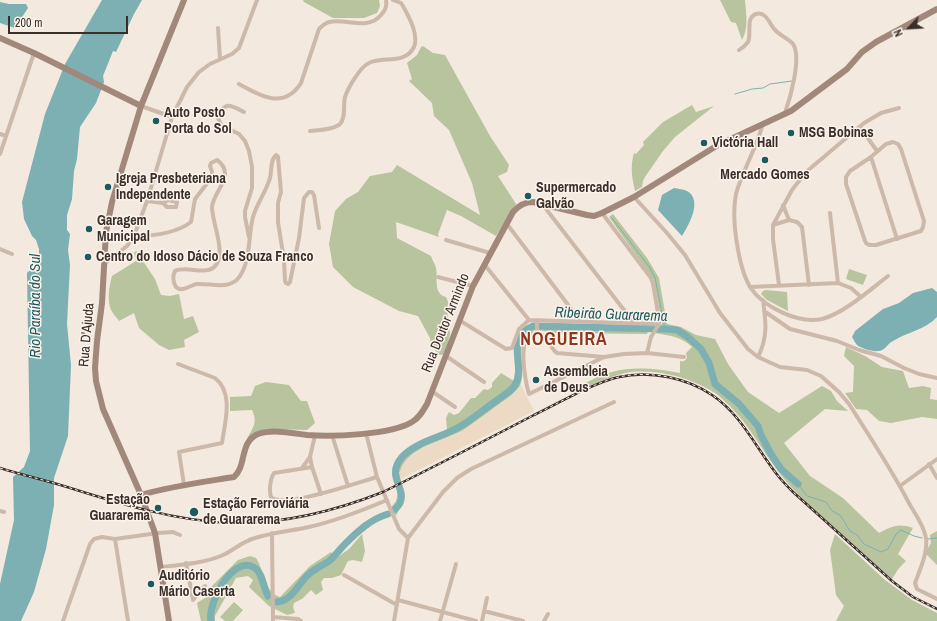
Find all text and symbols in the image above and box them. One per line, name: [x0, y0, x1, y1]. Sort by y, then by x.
scale bar: [10, 8, 130, 34]
north arrow: [889, 8, 929, 48]
text: 200 m: [15, 15, 42, 31]
text: N: [890, 27, 906, 39]
place label: Auto Posto Porta do Sol: [164, 105, 232, 138]
marker: Auto Posto Porta do Sol: [151, 116, 161, 126]
place label: MSG Bobinas: [799, 125, 874, 141]
marker: MSG Bobinas: [786, 128, 796, 138]
place label: Victória Hall: [712, 135, 778, 151]
marker: Victória Hall: [699, 138, 709, 148]
marker: Mercado Gomes: [760, 155, 770, 165]
place label: Mercado Gomes: [720, 167, 810, 183]
place label: Igreja Presbeteriana Independente: [116, 171, 226, 204]
place label: Supermercado Galvão: [536, 180, 616, 212]
marker: Igreja Presbeteriana Independente: [103, 182, 113, 192]
marker: Supermercado Galvão: [523, 191, 533, 201]
place label: Garagem Municipal: [97, 213, 150, 246]
marker: Garagem Municipal: [84, 224, 94, 234]
place label: Centro do Idoso Dácio de Souza Franco: [96, 249, 314, 265]
marker: Centro do Idoso Dácio de Souza Franco: [83, 252, 93, 262]
water label: Rio Paraíba do Sul: [27, 254, 45, 358]
street label: Rua Doutor Armindo: [418, 271, 474, 375]
street label: Rua D'Ajuda: [76, 302, 98, 368]
water label: Ribeirão Guararema: [554, 304, 668, 326]
district label: NOGUEIRA: [520, 329, 608, 351]
place label: Assembleia de Deus: [544, 364, 608, 396]
marker: Assembleia de Deus: [531, 375, 541, 385]
place label: Estação Guararema: [89, 492, 150, 524]
place label: Estação Ferroviária de Guararema: [203, 496, 309, 528]
marker: Estação Guararema: [153, 503, 163, 513]
marker: Estação Ferroviária de Guararema: [188, 506, 200, 518]
place label: Auditório Mário Caserta: [159, 568, 235, 600]
marker: Auditório Mário Caserta: [146, 579, 156, 589]

